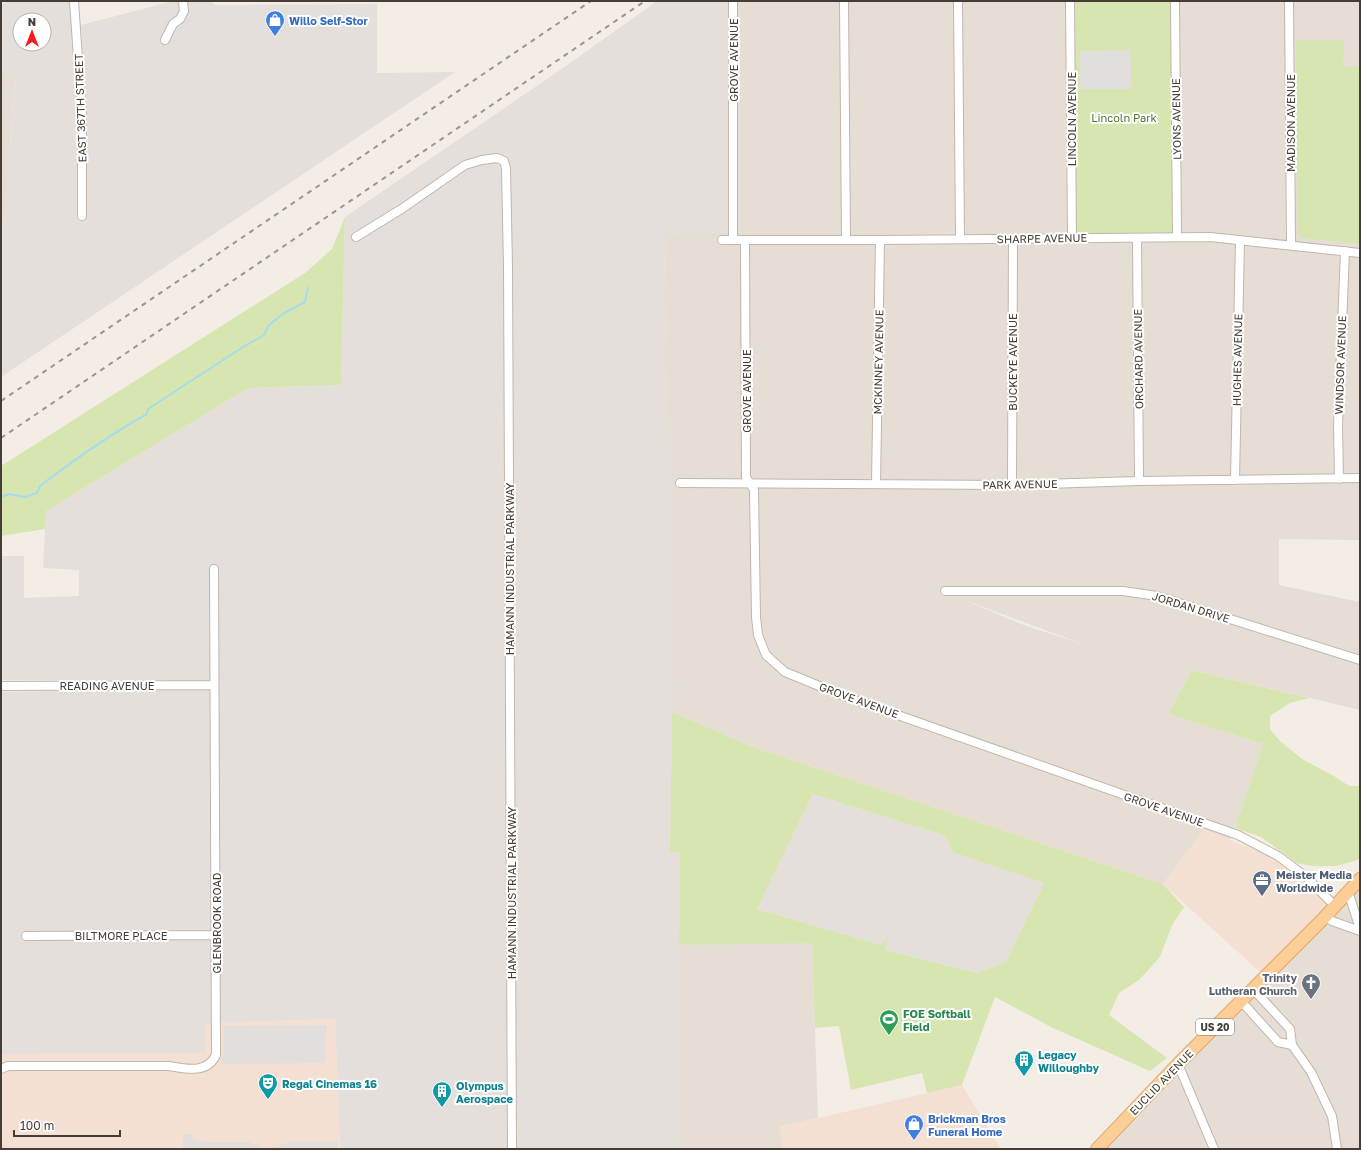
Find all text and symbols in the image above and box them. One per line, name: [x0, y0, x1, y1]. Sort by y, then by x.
shop icon: Willo Self-Stor: [264, 9, 286, 37]
north arrow: [12, 12, 52, 52]
place label: Willo Self-Stor: [289, 14, 368, 27]
text: N: [28, 15, 36, 28]
street label: GROVE AVENUE: [727, 18, 740, 102]
street label: EAST 367TH STREET: [72, 53, 88, 163]
street label: LINCOLN AVENUE: [1065, 71, 1078, 166]
street label: MADISON AVENUE: [1284, 74, 1297, 172]
street label: LYONS AVENUE: [1169, 78, 1183, 160]
park label: Lincoln Park: [1091, 111, 1157, 124]
street label: SHARPE AVENUE: [997, 231, 1088, 245]
street label: ORCHARD AVENUE: [1131, 308, 1145, 409]
street label: MCKINNEY AVENUE: [871, 309, 885, 415]
street label: BUCKEYE AVENUE: [1006, 313, 1019, 411]
street label: HUGHES AVENUE: [1230, 313, 1244, 406]
street label: WINDSOR AVENUE: [1332, 315, 1348, 415]
street label: GROVE AVENUE: [740, 349, 753, 433]
street label: PARK AVENUE: [982, 477, 1058, 491]
street label: HAMANN INDUSTRIAL PARKWAY: [503, 483, 516, 655]
street label: JORDAN DRIVE: [1151, 589, 1232, 625]
street label: READING AVENUE: [59, 679, 155, 692]
street label: GROVE AVENUE: [818, 680, 901, 720]
street label: GROVE AVENUE: [1122, 789, 1206, 829]
street label: HAMANN INDUSTRIAL PARKWAY: [505, 807, 518, 979]
place label: Meister Media Worldwide: [1276, 868, 1352, 894]
office icon: Meister Media Worldwide: [1251, 869, 1273, 897]
street label: GLENBROOK ROAD: [210, 872, 223, 974]
street label: BILTMORE PLACE: [75, 929, 168, 942]
place label: Trinity Lutheran Church: [1209, 971, 1297, 997]
church icon: Trinity Lutheran Church: [1300, 972, 1322, 1000]
place label: FOE Softball Field: [903, 1007, 971, 1033]
sports icon: FOE Softball Field: [878, 1008, 900, 1036]
road number: US 20: [1196, 1019, 1234, 1035]
street label: EUCLID AVENUE: [1126, 1046, 1196, 1117]
place label: Legacy Willoughby: [1038, 1048, 1099, 1074]
building icon: Legacy Willoughby: [1013, 1049, 1035, 1077]
theatre icon: Regal Cinemas 16: [257, 1072, 279, 1100]
place label: Regal Cinemas 16: [282, 1077, 377, 1090]
place label: Olympus Aerospace: [456, 1079, 514, 1105]
building icon: Olympus Aerospace: [431, 1080, 453, 1108]
scale bar: [14, 1112, 120, 1138]
place label: Brickman Bros Funeral Home: [928, 1112, 1006, 1138]
shop icon: Brickman Bros Funeral Home: [903, 1113, 925, 1141]
text: 100 m: [20, 1118, 54, 1133]

